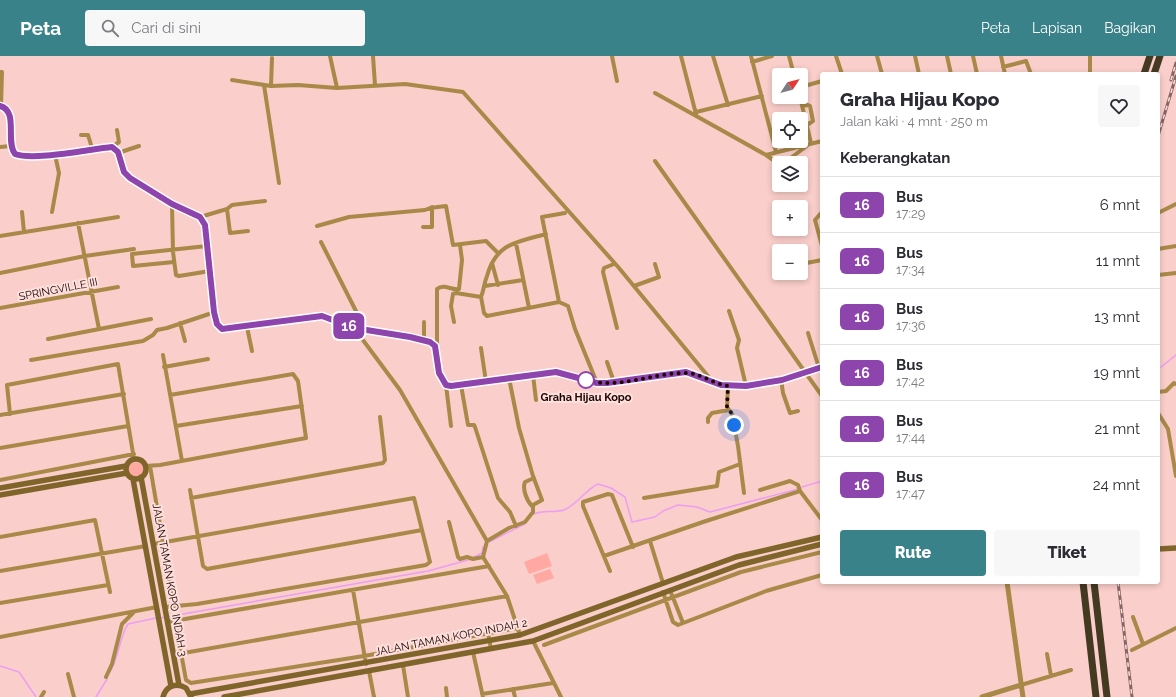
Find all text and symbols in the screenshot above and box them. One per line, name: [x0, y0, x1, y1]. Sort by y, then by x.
search box: [85, 10, 365, 46]
text: Peta: [20, 17, 61, 39]
icon: search: [99, 17, 121, 39]
text: Cari di sini: [131, 19, 201, 37]
text: Peta: [981, 20, 1010, 36]
text: Lapisan: [1032, 20, 1082, 36]
text: Bagikan: [1104, 20, 1156, 36]
north arrow: [772, 68, 808, 104]
map controls: [772, 68, 808, 280]
button: heart: [1098, 85, 1140, 127]
text: Graha Hijau Kopo: [840, 88, 999, 110]
button: locate: [772, 112, 808, 148]
text: Jalan kaki · 4 mnt · 250 m: [840, 114, 988, 129]
text: Keberangkatan: [840, 149, 950, 167]
button: layers: [772, 156, 808, 192]
text: Bus: [896, 188, 923, 206]
text: 6 mnt: [1100, 196, 1140, 214]
text: 16: [854, 197, 870, 213]
button: +: [772, 200, 808, 236]
text: 17:29: [896, 206, 925, 221]
button: −: [772, 244, 808, 280]
text: Bus: [896, 244, 923, 262]
text: 11 mnt: [1096, 252, 1140, 270]
text: 16: [854, 253, 870, 269]
text: 17:34: [896, 262, 925, 277]
street label: SPRINGVILLE III: [17, 275, 99, 304]
text: Bus: [896, 300, 923, 318]
text: 13 mnt: [1094, 308, 1140, 326]
text: 16: [854, 309, 870, 325]
line badge: 16: [331, 313, 367, 339]
text: 16: [341, 318, 357, 334]
text: 17:36: [896, 318, 926, 333]
text: Bus: [896, 356, 923, 374]
text: 19 mnt: [1093, 364, 1140, 382]
text: 16: [854, 365, 870, 381]
marker: Graha Hijau Kopo: [577, 371, 595, 389]
text: 17:42: [896, 374, 925, 389]
place label: Graha Hijau Kopo: [540, 391, 632, 404]
text: Bus: [896, 412, 923, 430]
your location: [724, 415, 744, 435]
text: 21 mnt: [1094, 420, 1140, 438]
text: 16: [854, 421, 870, 437]
text: 17:44: [896, 430, 925, 445]
text: Bus: [896, 468, 923, 486]
text: 24 mnt: [1093, 476, 1140, 494]
text: 16: [854, 477, 870, 493]
text: 17:47: [896, 486, 925, 501]
street label: JALAN TAMAN KOPO INDAH 3: [150, 503, 189, 658]
button: Rute: [840, 530, 986, 576]
button: Tiket: [994, 530, 1140, 576]
street label: JALAN TAMAN KOPO INDAH 2: [374, 616, 529, 659]

